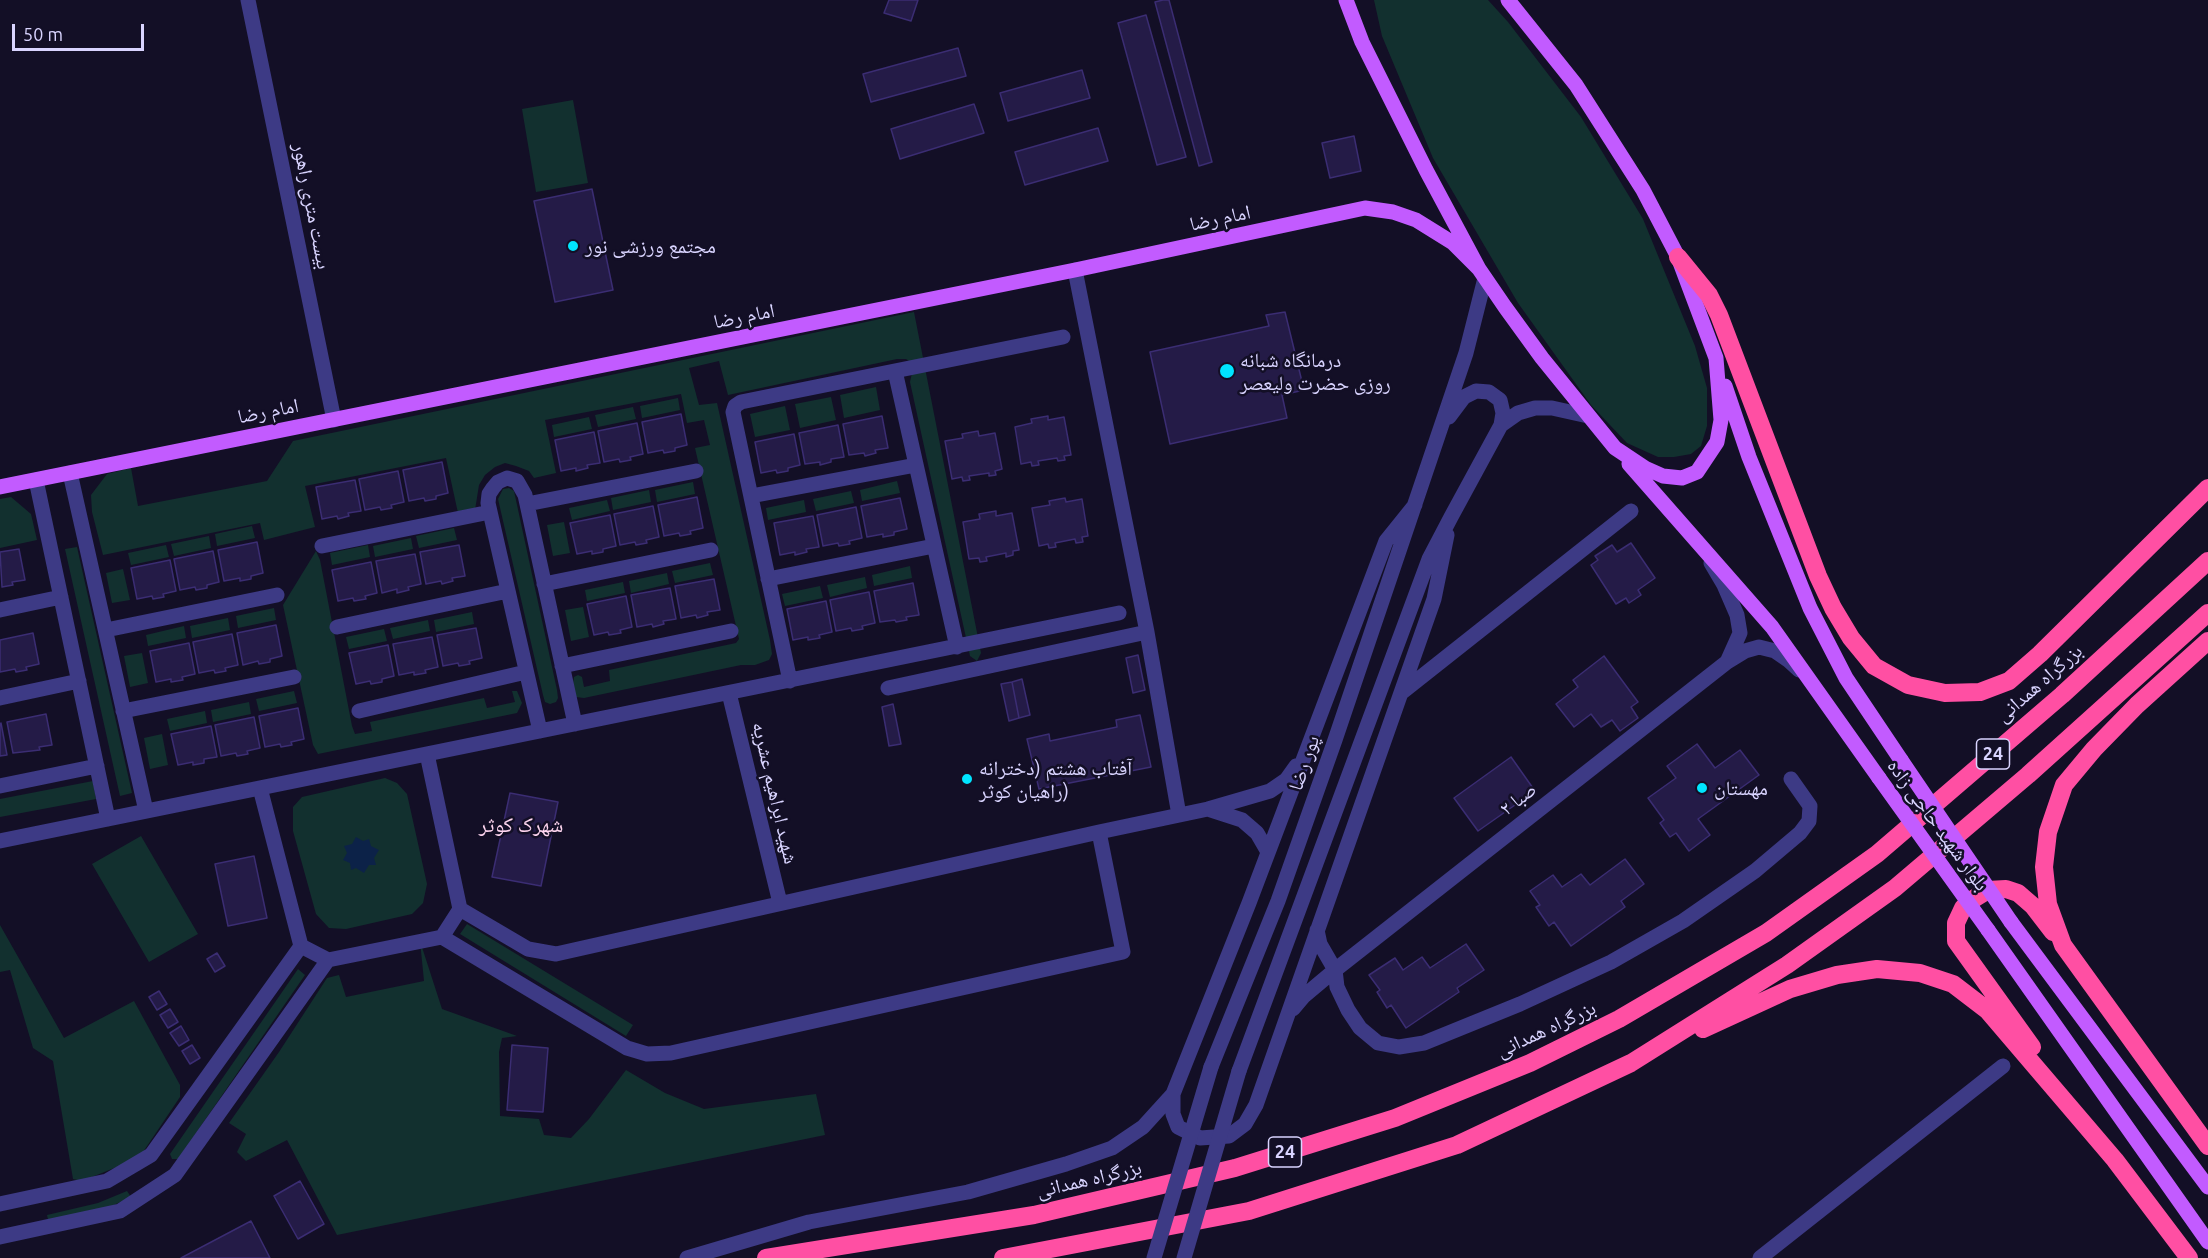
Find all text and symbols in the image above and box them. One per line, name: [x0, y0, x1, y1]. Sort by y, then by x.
scale bar: [15, 12, 147, 50]
text: 50 m: [23, 24, 63, 44]
street label: بیست متری راهور: [288, 141, 336, 271]
street label: امام رضا: [1187, 200, 1253, 236]
place label: مجتمع ورزشی نور: [585, 234, 716, 258]
marker: مجتمع ورزشی نور: [566, 239, 580, 253]
street label: امام رضا: [711, 298, 777, 334]
place label: درمانگاه شبانه روزی حضرت ولیعصر: [1240, 348, 1391, 395]
marker: درمانگاه شبانه روزی حضرت ولیعصر: [1218, 362, 1236, 380]
street label: امام رضا: [235, 393, 301, 429]
street label: بزرگراه همدانی: [1991, 639, 2087, 727]
street label: شهید ابراهیم عشریه: [747, 720, 803, 866]
street label: پور رضا: [1283, 732, 1325, 794]
road number: 24: [1976, 739, 2010, 769]
street label: بلوار شهید حاجی زاده: [1882, 755, 1994, 895]
place label: آفتاب هشتم (دخترانه راهیان کوثر): [979, 756, 1132, 803]
marker: آفتاب هشتم (دخترانه راهیان کوثر): [960, 772, 974, 786]
place label: مهستان: [1714, 776, 1768, 800]
street label: صبا ۲: [1495, 777, 1541, 821]
marker: مهستان: [1695, 781, 1709, 795]
district label: شهرک کوثر: [479, 812, 563, 838]
street label: بزرگراه همدانی: [1492, 995, 1600, 1063]
road number: 24: [1268, 1137, 1302, 1167]
street label: بزرگراه همدانی: [1034, 1155, 1144, 1203]

